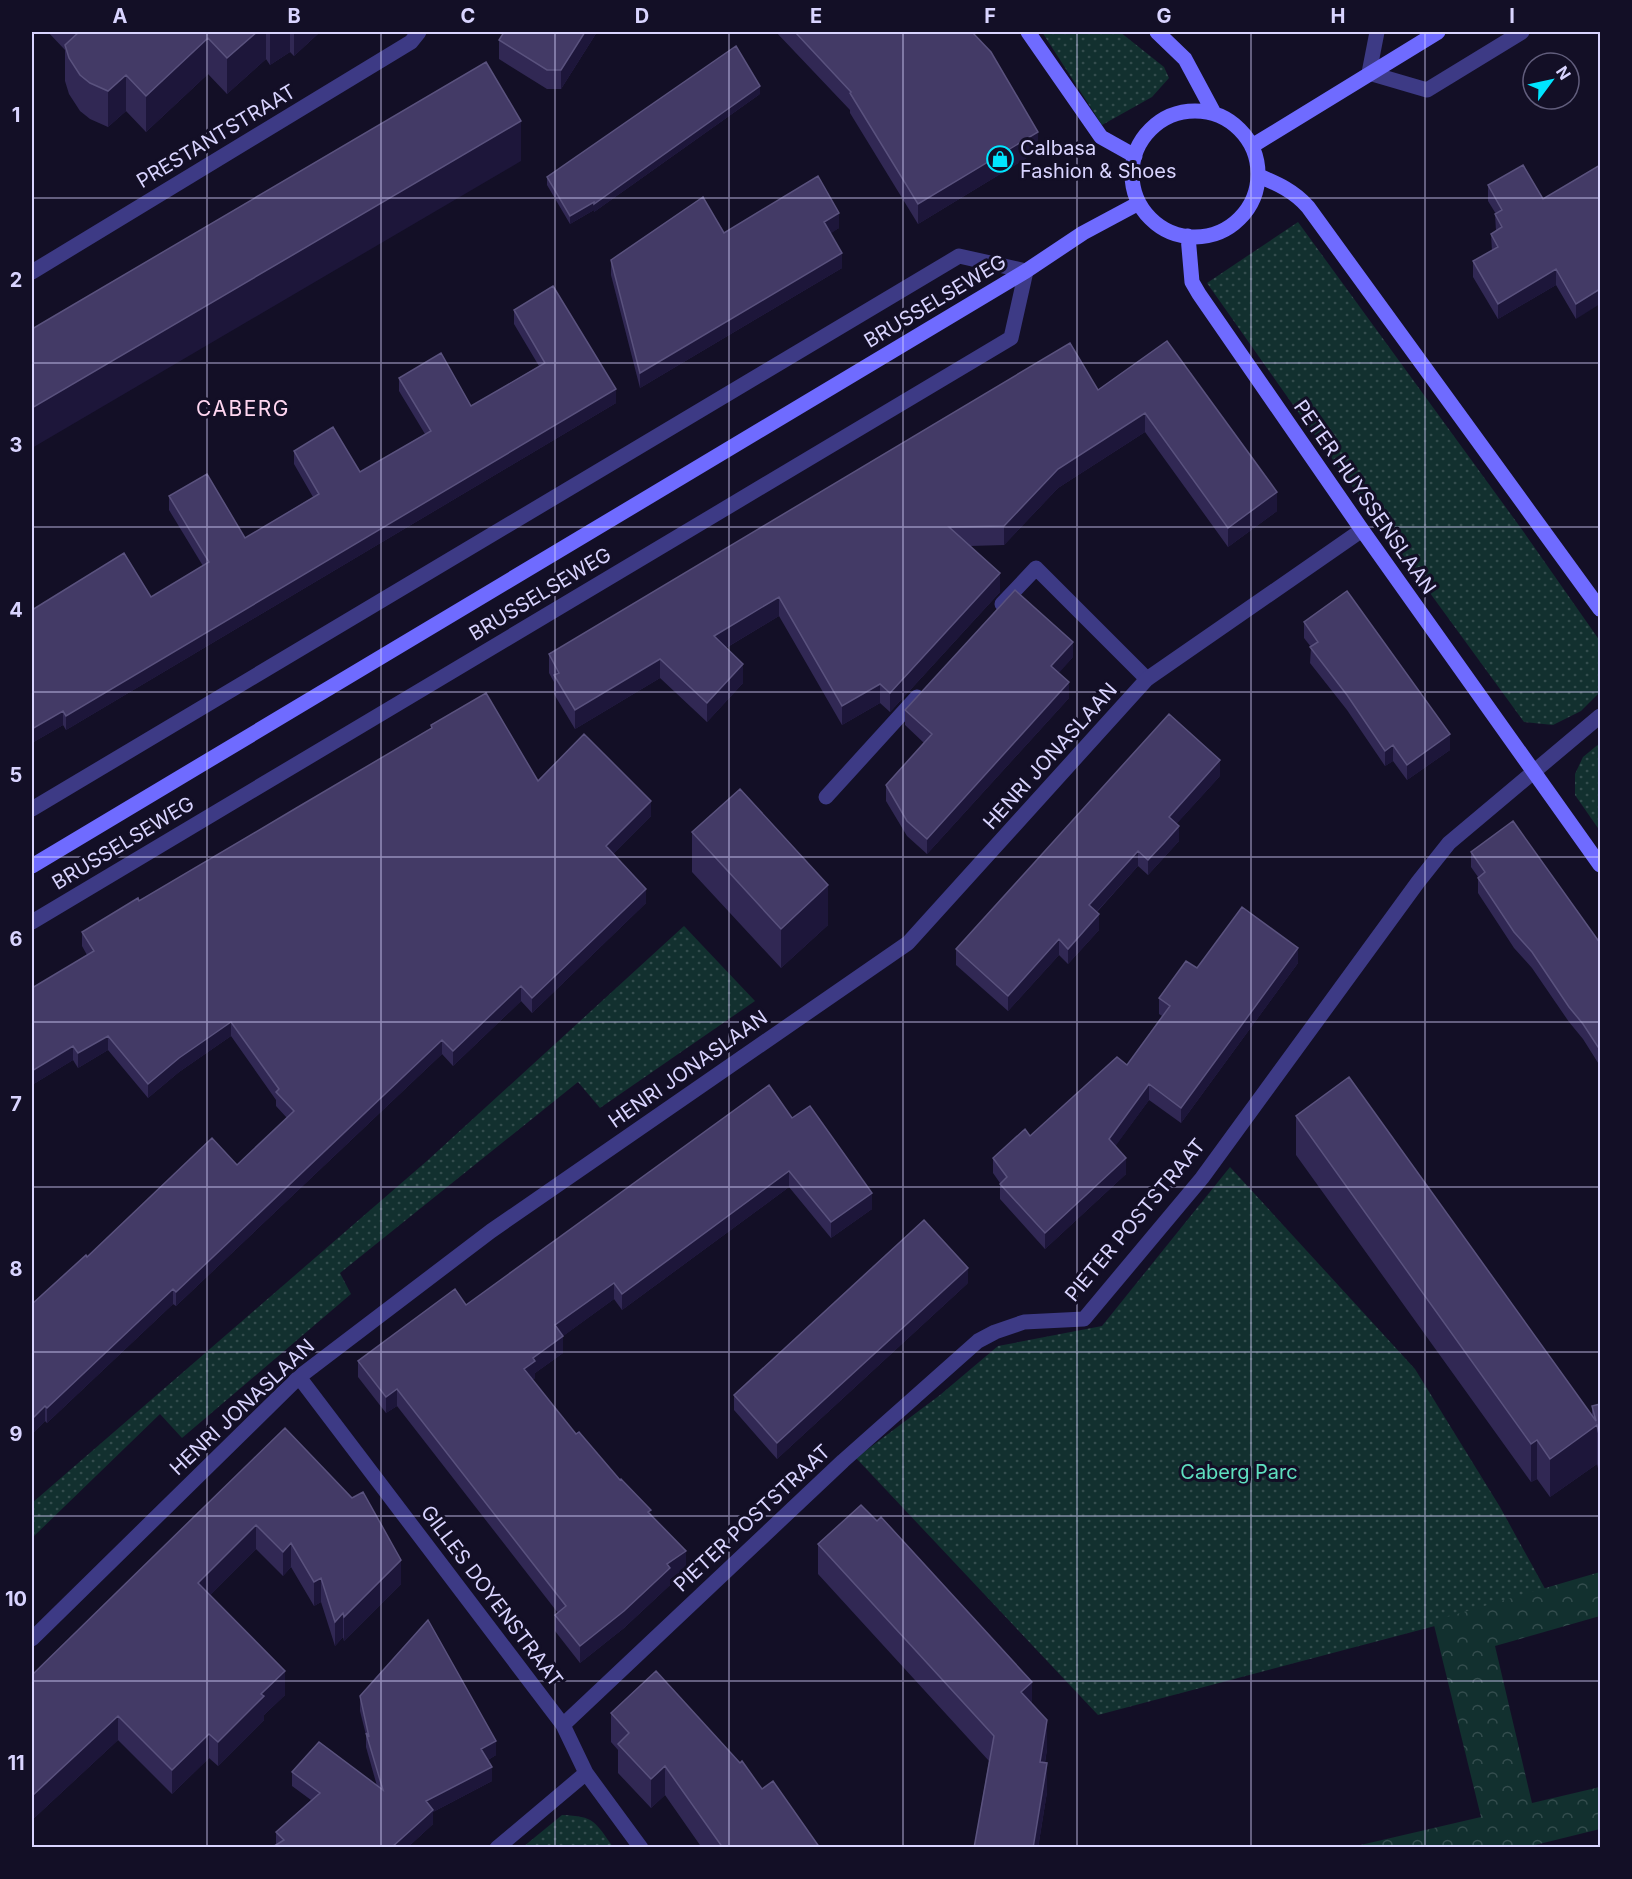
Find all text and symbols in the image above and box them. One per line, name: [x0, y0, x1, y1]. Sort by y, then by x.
text: A: [113, 4, 128, 28]
text: B: [287, 4, 301, 28]
text: C: [461, 4, 475, 28]
text: D: [635, 4, 649, 28]
text: E: [810, 4, 822, 28]
text: F: [984, 4, 996, 28]
text: G: [1156, 4, 1172, 28]
text: H: [1331, 4, 1345, 28]
text: I: [1509, 4, 1515, 28]
north arrow: [1521, 51, 1581, 111]
text: N: [1552, 62, 1575, 83]
street label: PRESTANTSTRAAT: [132, 79, 300, 193]
text: 1: [12, 103, 20, 127]
place label: Calbasa Fashion & Shoes: [1020, 136, 1177, 183]
shop icon: Calbasa Fashion & Shoes: [985, 144, 1015, 174]
street label: BRUSSELSEWEG: [860, 249, 1010, 353]
text: 2: [10, 268, 22, 292]
street label: PETER HUYSSENSLAAN: [1289, 395, 1441, 599]
district label: CABERG: [196, 396, 290, 421]
text: 3: [10, 433, 22, 457]
street label: BRUSSELSEWEG: [465, 542, 615, 646]
text: 4: [9, 598, 23, 622]
street label: HENRI JONASLAAN: [978, 678, 1122, 834]
text: 5: [10, 763, 22, 787]
street label: BRUSSELSEWEG: [48, 791, 198, 895]
text: 6: [10, 927, 23, 951]
street label: HENRI JONASLAAN: [604, 1005, 772, 1133]
text: 7: [10, 1092, 22, 1116]
street label: PIETER POSTSTRAAT: [1060, 1134, 1210, 1306]
text: 8: [9, 1257, 23, 1281]
street label: HENRI JONASLAAN: [165, 1334, 319, 1480]
text: 9: [10, 1422, 23, 1446]
street label: PIETER POSTSTRAAT: [669, 1439, 835, 1597]
park label: Caberg Parc: [1180, 1460, 1298, 1484]
street label: GILLES DOYENSTRAAT: [416, 1501, 568, 1691]
text: 10: [5, 1587, 27, 1611]
text: 11: [7, 1751, 25, 1775]

